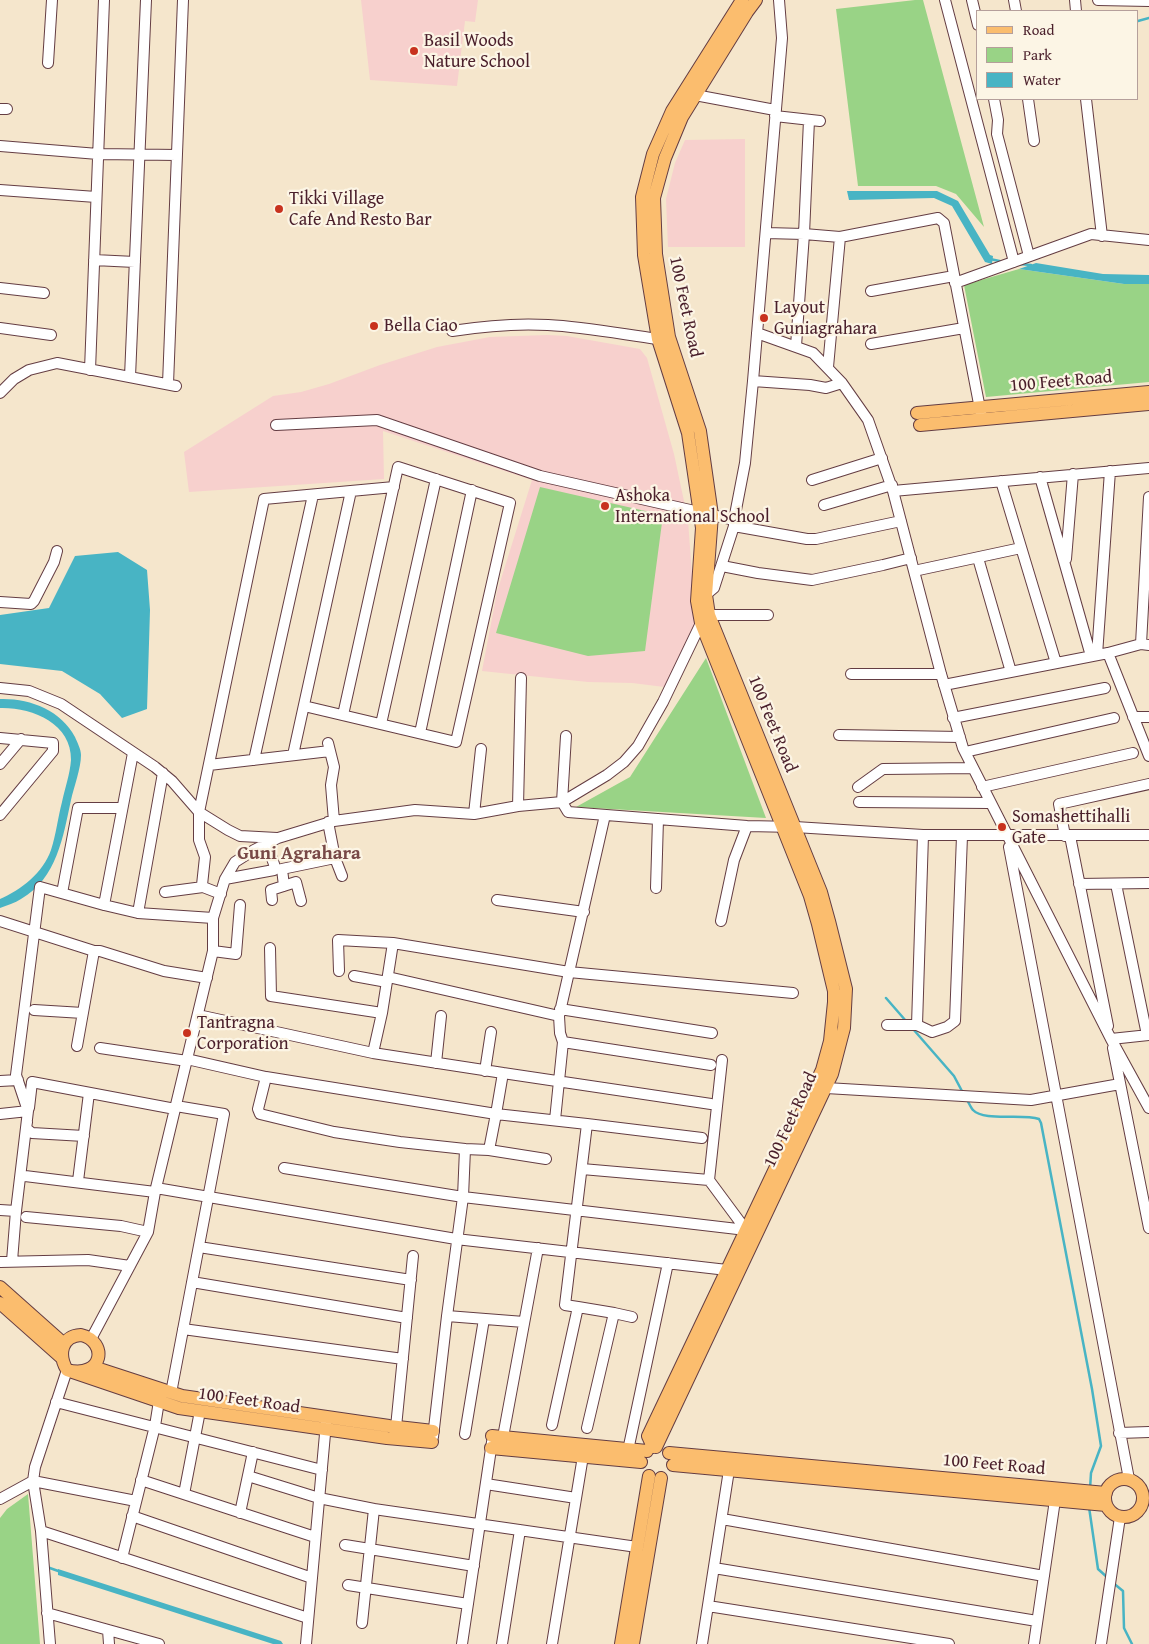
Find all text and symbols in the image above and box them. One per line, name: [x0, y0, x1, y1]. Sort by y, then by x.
legend: [976, 10, 1139, 100]
text: Road: [1023, 19, 1054, 40]
place label: Basil Woods Nature School: [424, 30, 530, 72]
text: Park: [1023, 44, 1052, 65]
marker: Basil Woods Nature School: [408, 45, 420, 57]
text: Water: [1023, 69, 1061, 90]
place label: Tikki Village Cafe And Resto Bar: [289, 188, 432, 230]
marker: Tikki Village Cafe And Resto Bar: [273, 203, 285, 215]
street label: 100 Feet Road: [664, 254, 706, 360]
place label: Layout Guniagrahara: [774, 297, 877, 340]
marker: Layout Guniagrahara: [758, 312, 770, 324]
place label: Bella Ciao: [384, 315, 458, 337]
marker: Bella Ciao: [368, 320, 380, 332]
street label: 100 Feet Road: [1009, 367, 1113, 397]
place label: Ashoka International School: [615, 485, 770, 528]
marker: Ashoka International School: [599, 500, 611, 512]
street label: 100 Feet Road: [743, 672, 801, 776]
place label: Somashettihalli Gate: [1012, 806, 1130, 849]
marker: Somashettihalli Gate: [996, 821, 1008, 833]
district label: Guni Agrahara: [237, 843, 361, 865]
place label: Tantragna Corporation: [197, 1012, 289, 1054]
marker: Tantragna Corporation: [181, 1027, 193, 1039]
street label: 100 Feet Road: [759, 1069, 823, 1171]
street label: 100 Feet Road: [197, 1383, 301, 1419]
street label: 100 Feet Road: [942, 1450, 1046, 1480]

